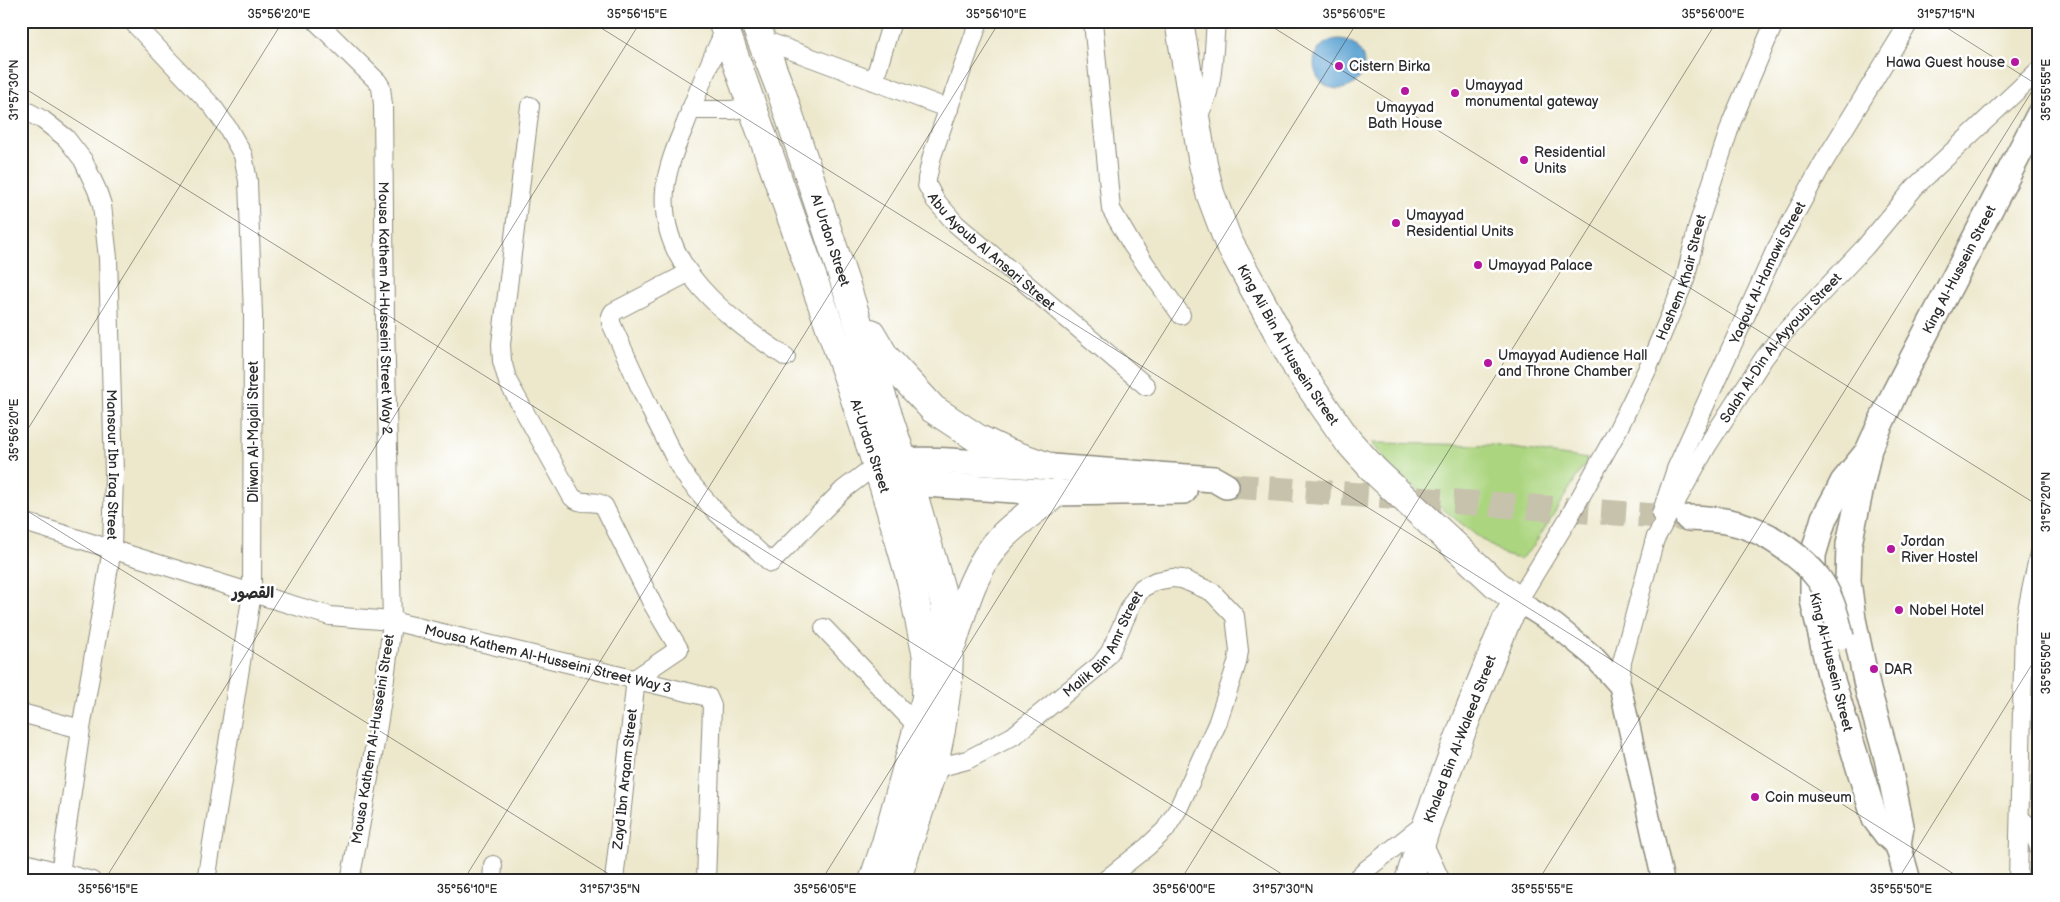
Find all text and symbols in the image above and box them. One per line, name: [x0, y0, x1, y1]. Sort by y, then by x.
text: 35°56'20"E: [247, 7, 311, 22]
text: 35°56'15"E: [607, 7, 667, 22]
text: 35°56'10"E: [966, 7, 1026, 22]
text: 35°56'05"E: [1323, 7, 1386, 22]
text: 35°56'00"E: [1681, 7, 1745, 22]
text: 31°57'15"N: [1917, 7, 1975, 22]
place label: Hawa Guest house: [1886, 54, 2005, 71]
marker: Hawa Guest house: [2009, 56, 2021, 68]
place label: Cistern Birka: [1349, 58, 1431, 75]
text: 35°55'55"E: [2039, 59, 2054, 121]
text: 31°57'30"N: [7, 60, 22, 120]
marker: Cistern Birka: [1333, 60, 1345, 72]
place label: Umayyad monumental gateway: [1465, 77, 1599, 110]
marker: Umayyad Bath House: [1399, 85, 1411, 97]
marker: Umayyad monumental gateway: [1449, 87, 1461, 99]
place label: Umayyad Bath House: [1368, 99, 1442, 132]
place label: Residential Units: [1534, 144, 1605, 177]
marker: Residential Units: [1518, 154, 1530, 166]
street label: Mousa Kathem Al-Husseini Street Way 2: [375, 181, 396, 436]
street label: Abu Ayoub Al Ansari Street: [924, 190, 1059, 314]
street label: Al Urdon Street: [807, 192, 854, 289]
street label: Yaqout Al-Hamawi Street: [1725, 198, 1809, 347]
street label: King Al-Hussein Street: [1918, 202, 2000, 336]
place label: Umayyad Residential Units: [1406, 207, 1514, 240]
street label: Hashem Khair Street: [1652, 211, 1710, 342]
marker: Umayyad Residential Units: [1390, 217, 1402, 229]
place label: Umayyad Palace: [1488, 257, 1593, 274]
marker: Umayyad Palace: [1472, 259, 1484, 271]
street label: King Ali Bin Al Hussein Street: [1234, 261, 1343, 429]
street label: Salah Al-Din Al-Ayyoubi Street: [1716, 269, 1845, 426]
place label: Umayyad Audience Hall and Throne Chamber: [1498, 347, 1647, 380]
marker: Umayyad Audience Hall and Throne Chamber: [1482, 357, 1494, 369]
street label: Dliwan Al-Majali Street: [245, 360, 262, 503]
street label: Mansour Ibn Iraq Street: [103, 389, 123, 541]
street label: Al-Urdon Street: [847, 397, 894, 495]
text: 35°56'20"E: [7, 398, 22, 462]
text: 31°57'20"N: [2039, 472, 2054, 532]
place label: Jordan River Hostel: [1901, 533, 1978, 566]
marker: Jordan River Hostel: [1885, 543, 1897, 555]
district label: القصور: [230, 584, 274, 603]
street label: Malik Bin Amr Street: [1059, 587, 1147, 701]
street label: King Al-Hussein Street: [1806, 591, 1857, 734]
place label: Nobel Hotel: [1909, 602, 1984, 619]
marker: Nobel Hotel: [1893, 604, 1905, 616]
street label: Mousa Kathem Al-Husseini Street Way 3: [423, 621, 673, 696]
street label: Mousa Kathem Al-Husseini Street: [348, 632, 398, 845]
text: 35°55'50"E: [2039, 632, 2054, 694]
street label: Khaled Bin Al-Waleed Street: [1420, 652, 1500, 825]
place label: DAR: [1884, 661, 1912, 678]
marker: DAR: [1868, 663, 1880, 675]
street label: Zayd Ibn Arqam Street: [609, 707, 641, 851]
place label: Coin museum: [1765, 789, 1852, 806]
marker: Coin museum: [1749, 791, 1761, 803]
text: 35°56'15"E: [78, 882, 138, 897]
text: 35°56'10"E: [437, 882, 497, 897]
text: 31°57'35"N: [580, 882, 640, 897]
text: 35°56'05"E: [794, 882, 857, 897]
text: 35°56'00"E: [1152, 882, 1216, 897]
text: 31°57'30"N: [1253, 882, 1313, 897]
text: 35°55'55"E: [1511, 882, 1573, 897]
text: 35°55'50"E: [1870, 882, 1932, 897]

